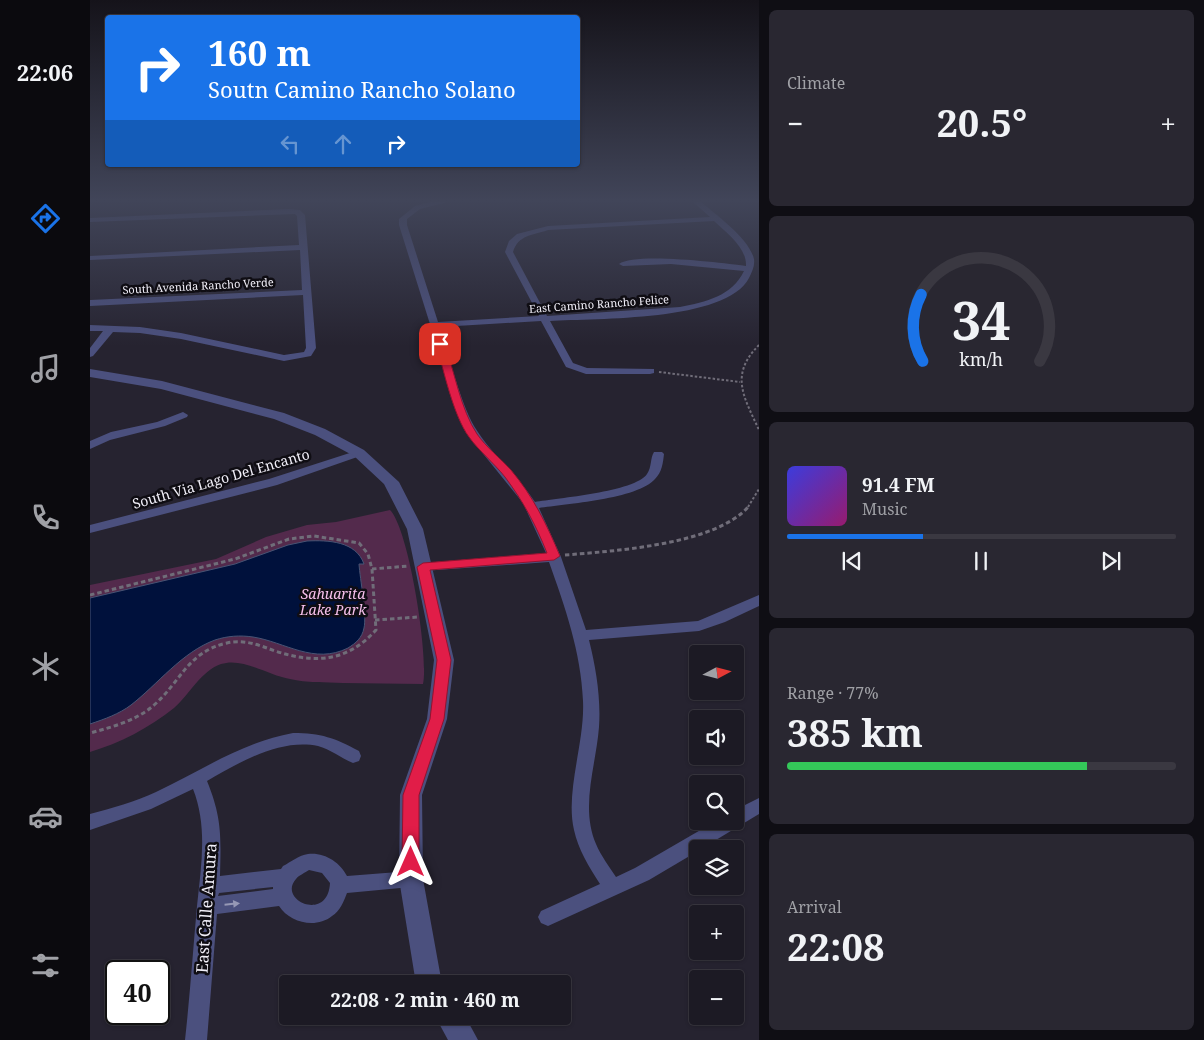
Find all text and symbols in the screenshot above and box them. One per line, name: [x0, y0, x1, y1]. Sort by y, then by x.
text: 160 m: [208, 29, 311, 76]
icon: right: [125, 35, 190, 100]
text: 22:06: [17, 57, 73, 87]
text: Climate: [787, 72, 845, 94]
text: Soutn Camino Rancho Solano: [208, 74, 516, 104]
text: 20.5°: [936, 96, 1027, 148]
text: −: [787, 104, 803, 142]
text: +: [1160, 104, 1176, 142]
icon: left: [276, 130, 304, 158]
icon: ahead: [329, 130, 357, 158]
icon: right: [382, 130, 410, 158]
icon: directions: [28, 201, 63, 236]
street label: South Avenida Rancho Verde: [122, 274, 274, 297]
text: 34: [952, 284, 1011, 355]
street label: East Camino Rancho Felice: [529, 291, 670, 316]
pin: [419, 323, 461, 365]
icon: arrive: [426, 330, 454, 358]
text: km/h: [960, 347, 1003, 371]
icon: music: [28, 351, 63, 386]
street label: South Via Lago Del Encanto: [130, 444, 312, 513]
text: 91.4 FM: [862, 472, 935, 498]
text: Music: [862, 498, 907, 520]
icon: phone: [28, 500, 63, 535]
icon: previous: [838, 547, 866, 575]
icon: pause: [967, 547, 995, 575]
icon: next: [1097, 547, 1125, 575]
park label: Sahuarita Lake Park: [299, 584, 367, 619]
north arrow: [689, 645, 744, 700]
map controls: [689, 645, 744, 1025]
icon: climate: [28, 649, 63, 684]
text: Range · 77%: [787, 682, 879, 704]
text: 385 km: [787, 706, 923, 758]
button: sound: [689, 710, 744, 765]
button: search: [689, 775, 744, 830]
icon: car: [28, 799, 63, 834]
position arrow: [384, 835, 436, 887]
button: layers: [689, 840, 744, 895]
street label: East Calle Amura: [190, 842, 222, 974]
text: Arrival: [787, 896, 842, 918]
one-way arrow: [225, 900, 241, 908]
button: +: [689, 905, 744, 960]
text: 22:08: [787, 920, 884, 972]
icon: filters: [28, 948, 63, 983]
speed limit sign: 40: [105, 960, 170, 1025]
button: −: [689, 970, 744, 1025]
text: 22:08 · 2 min · 460 m: [330, 987, 520, 1013]

